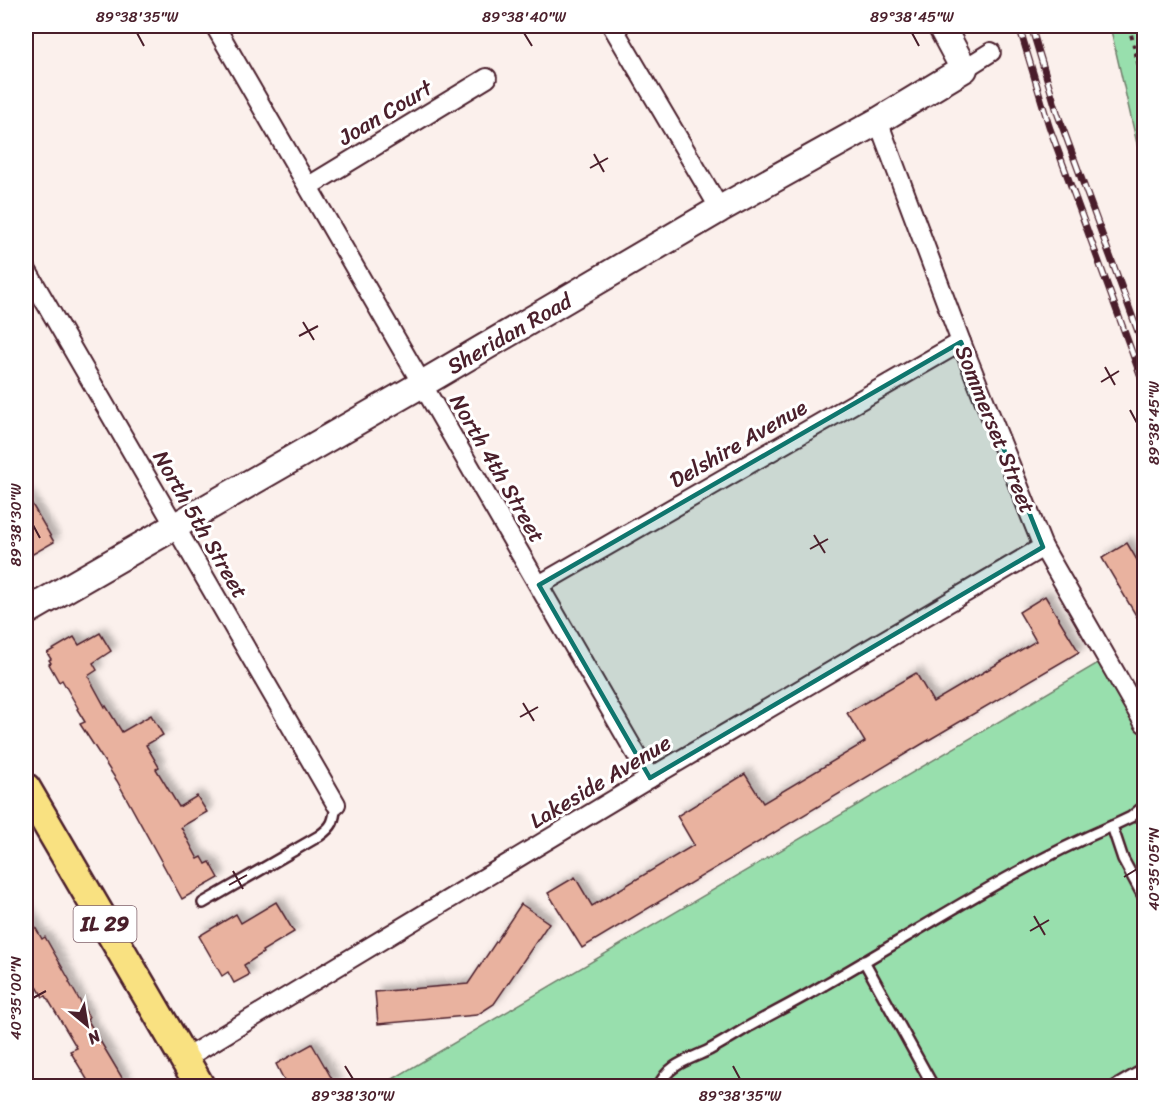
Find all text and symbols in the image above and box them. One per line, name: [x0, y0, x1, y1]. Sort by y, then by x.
text: 89°38'35"W: [96, 4, 179, 30]
text: 89°38'40"W: [482, 4, 567, 30]
text: 89°38'45"W: [870, 4, 954, 30]
street label: Joan Court: [330, 68, 441, 157]
street label: Sheridan Road: [439, 281, 580, 385]
street label: Sommerset Street: [944, 339, 1047, 520]
text: 89°38'45"W: [1141, 381, 1167, 465]
street label: North 4th Street: [439, 386, 556, 551]
street label: Delshire Avenue: [662, 388, 815, 499]
street label: North 5th Street: [142, 442, 259, 606]
text: 89°38'30"W: [3, 483, 29, 567]
street label: Lakeside Avenue: [522, 724, 679, 839]
text: 40°35'05"N: [1141, 827, 1167, 911]
road number: IL 29: [74, 906, 136, 942]
text: 40°35'00"N: [3, 955, 29, 1040]
north arrow: [57, 995, 117, 1055]
text: N: [81, 1022, 107, 1053]
text: 89°38'30"W: [311, 1083, 395, 1109]
text: 89°38'35"W: [699, 1083, 782, 1109]

